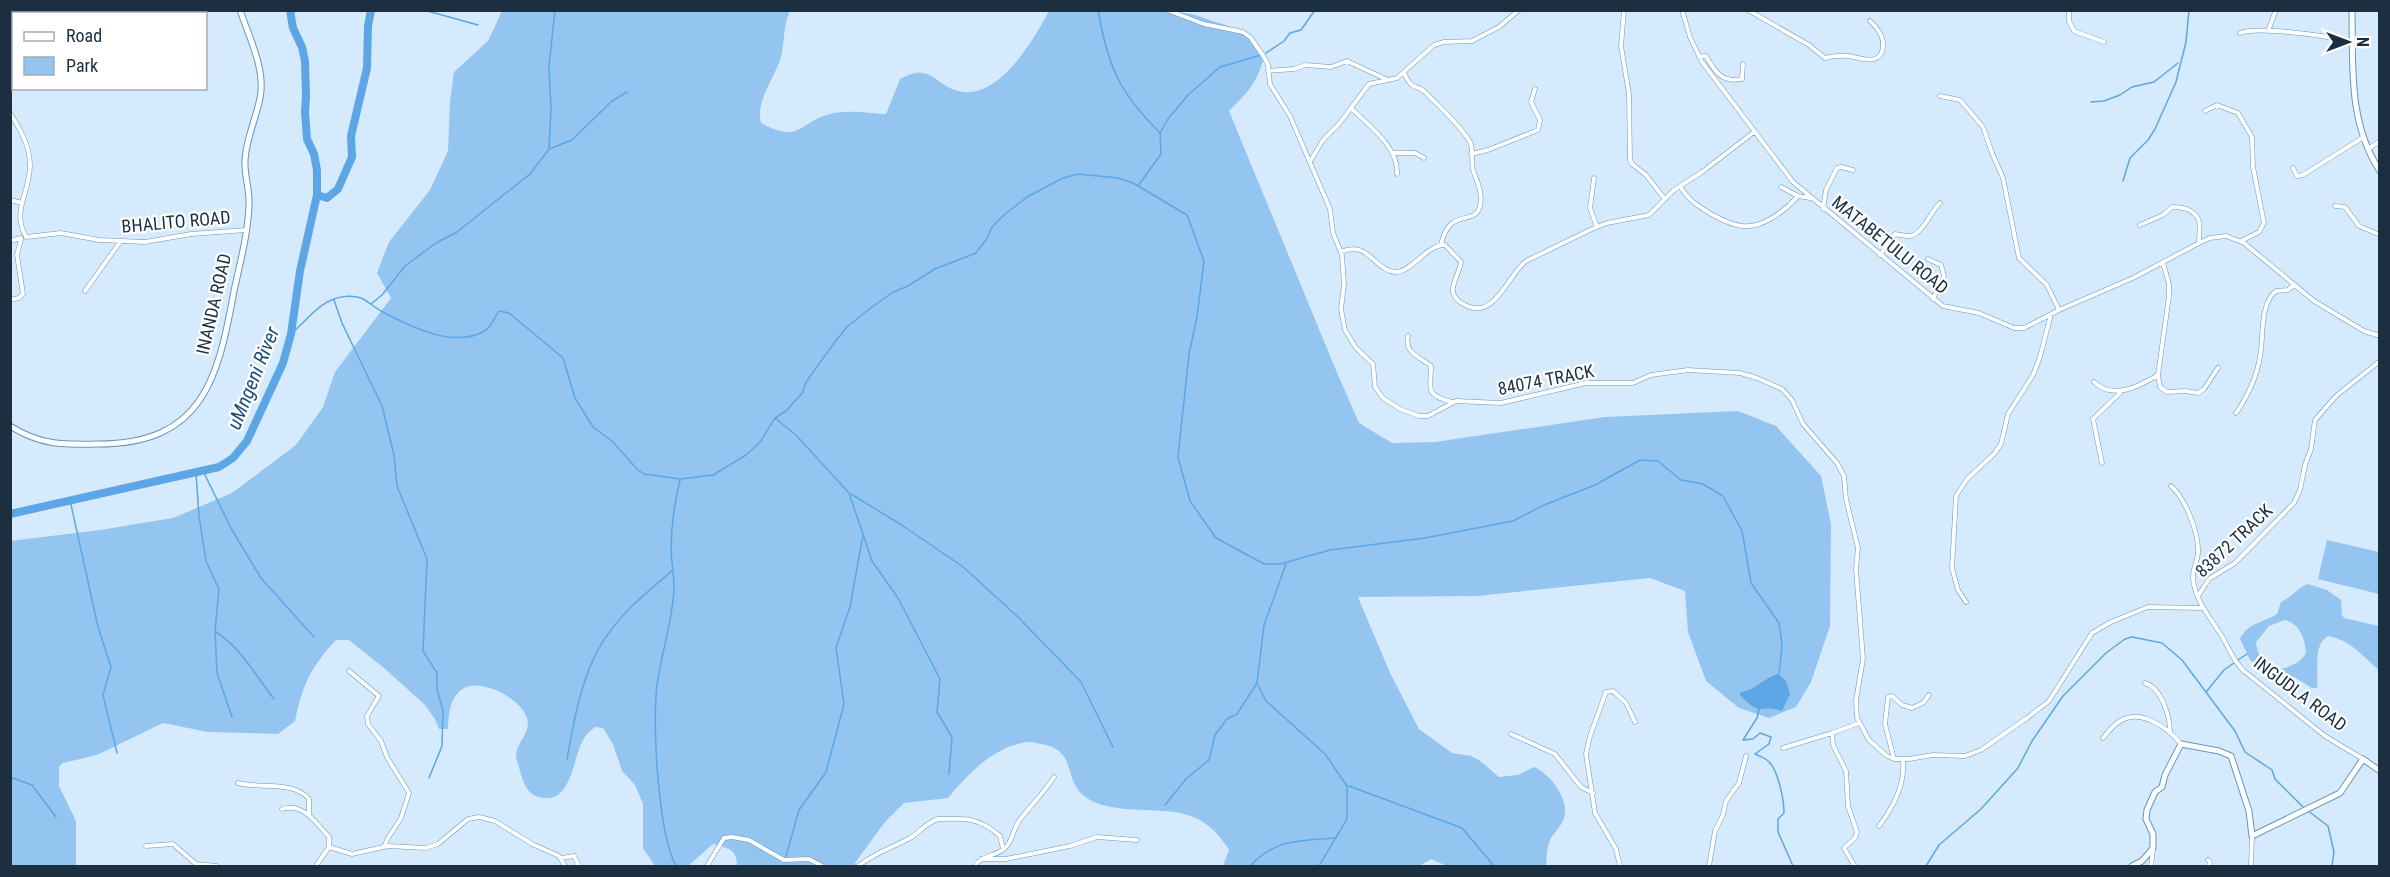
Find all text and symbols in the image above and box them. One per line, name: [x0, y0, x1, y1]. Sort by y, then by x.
legend: [12, 12, 207, 90]
north arrow: [2318, 12, 2378, 72]
text: Road: [66, 25, 102, 46]
text: N: [2353, 37, 2372, 47]
text: Park: [66, 55, 98, 76]
street label: MATABETULU ROAD: [1828, 191, 1953, 298]
street label: BHALITO ROAD: [121, 206, 231, 237]
street label: INANDA ROAD: [192, 251, 235, 356]
water label: uMngeni River: [222, 322, 285, 433]
street label: 84074 TRACK: [1496, 360, 1596, 399]
street label: 83872 TRACK: [2191, 500, 2277, 582]
street label: INGUDLA ROAD: [2250, 652, 2351, 735]

